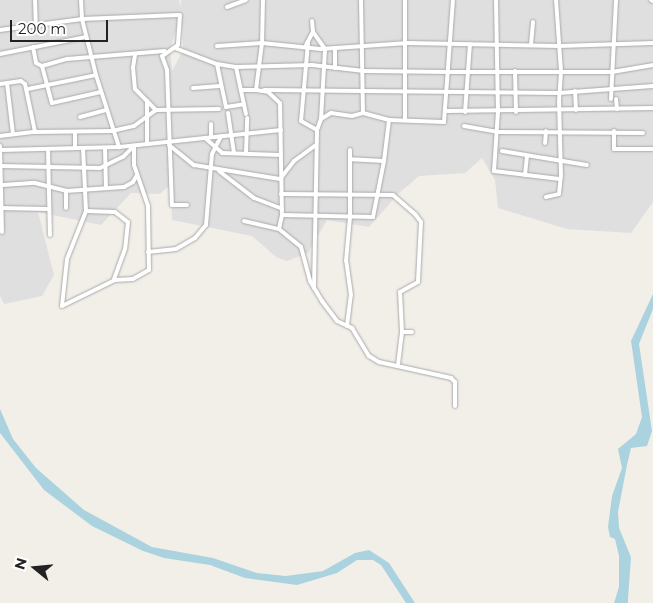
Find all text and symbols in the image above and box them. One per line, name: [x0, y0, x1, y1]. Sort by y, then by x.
scale bar: [12, 10, 110, 42]
text: 200 m: [18, 19, 66, 38]
north arrow: [10, 543, 60, 593]
text: N: [10, 556, 31, 572]

